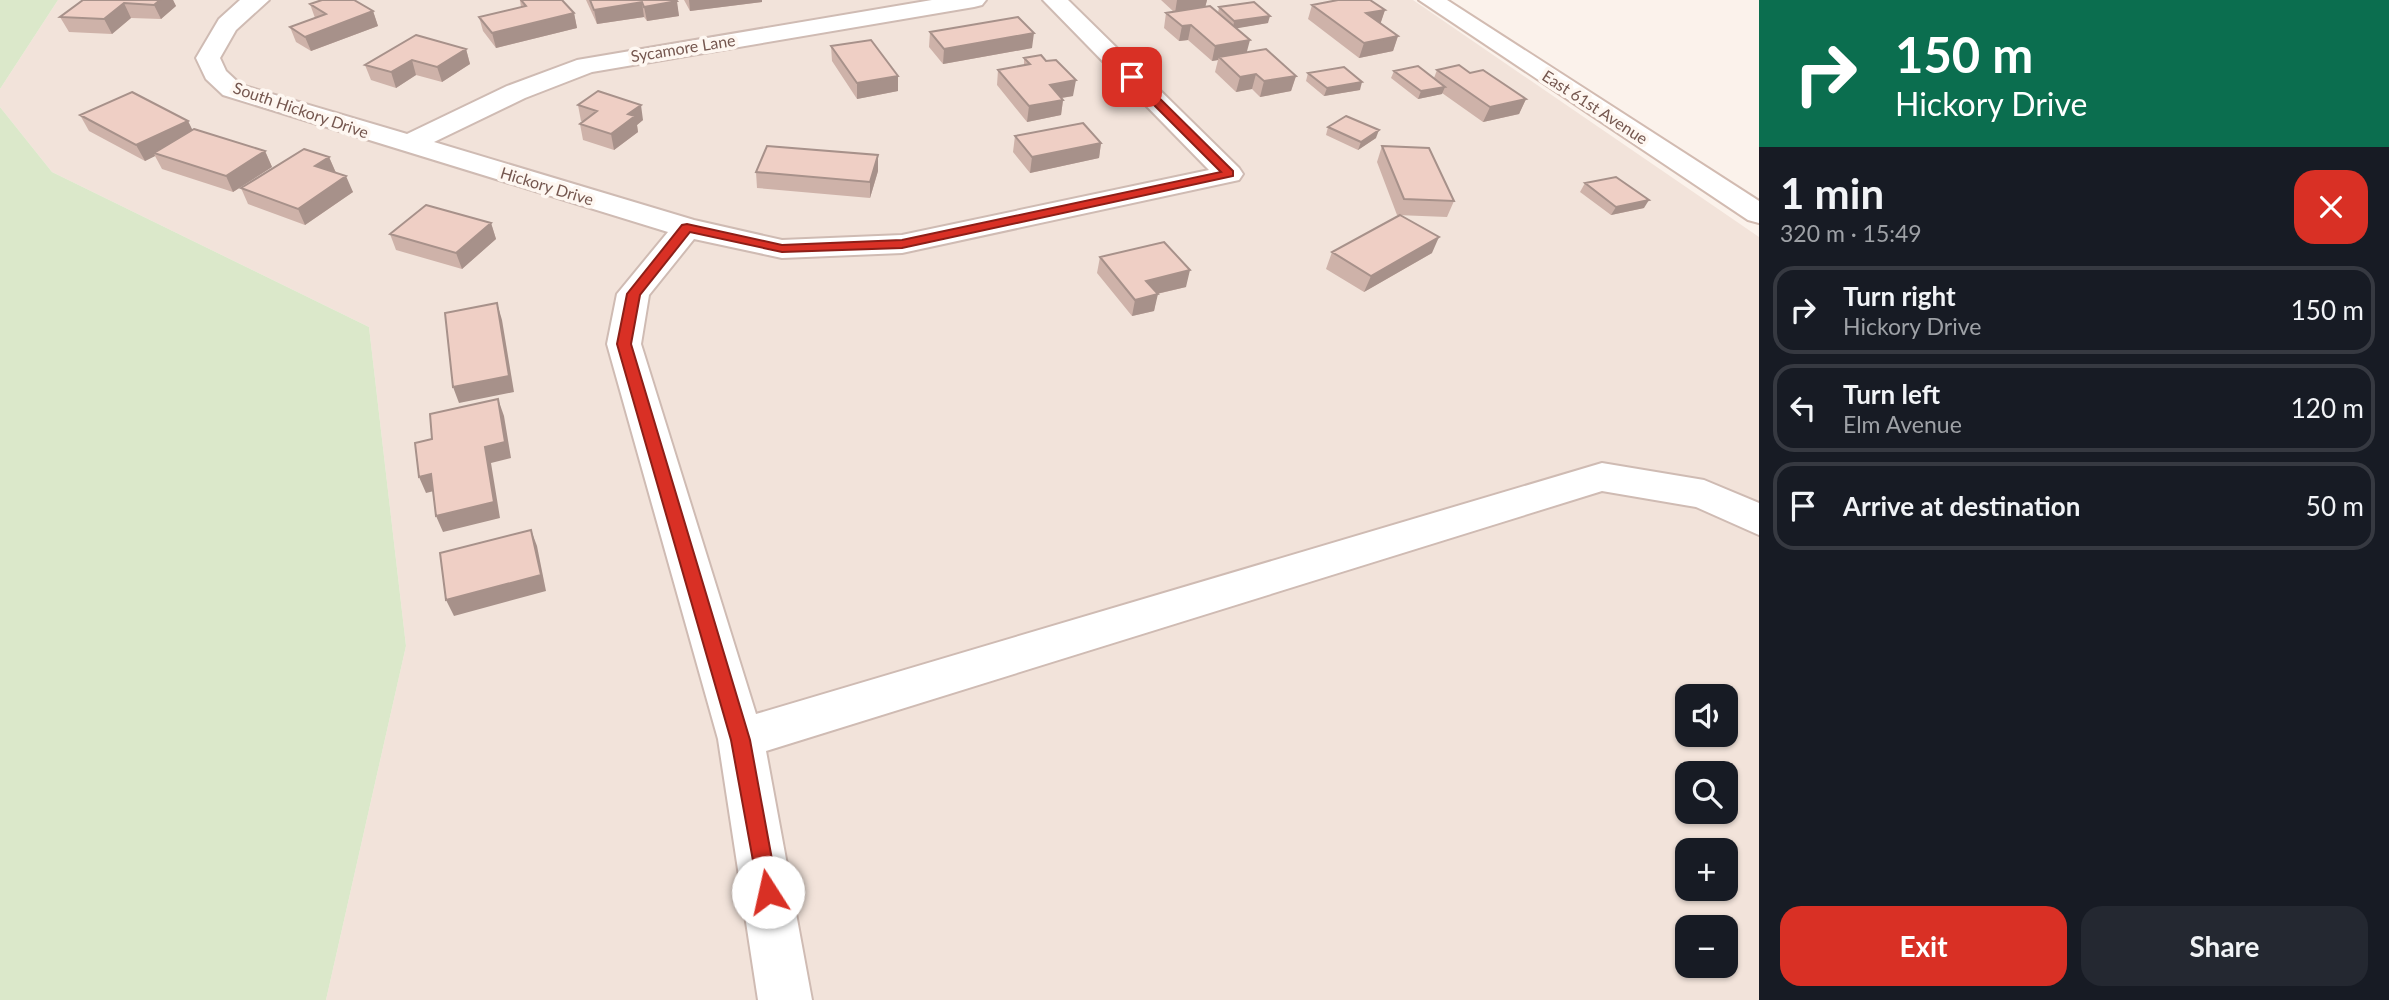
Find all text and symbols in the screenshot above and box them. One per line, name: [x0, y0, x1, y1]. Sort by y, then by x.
text: 150 m: [1895, 25, 2033, 83]
icon: right: [1780, 28, 1871, 119]
street label: Sycamore Lane: [629, 30, 737, 65]
pin: [1102, 47, 1162, 107]
icon: arrive: [1113, 58, 1151, 96]
street label: East 61st Avenue: [1539, 65, 1651, 148]
street label: South Hickory Drive: [231, 77, 371, 142]
text: Hickory Drive: [1895, 84, 2087, 123]
street label: Hickory Drive: [498, 162, 596, 209]
text: 1 min: [1780, 168, 1884, 218]
button: close: [2294, 170, 2368, 244]
text: 320 m · 15:49: [1780, 219, 1922, 247]
text: Turn right: [1843, 280, 1956, 312]
icon: right: [1784, 291, 1822, 329]
text: 150 m: [2291, 294, 2364, 326]
text: Hickory Drive: [1843, 312, 1981, 340]
text: Turn left: [1843, 378, 1940, 410]
icon: left: [1784, 389, 1822, 427]
text: 120 m: [2291, 392, 2364, 424]
text: Elm Avenue: [1843, 410, 1962, 438]
icon: arrive: [1784, 487, 1822, 525]
text: Arrive at destination: [1843, 490, 2080, 522]
text: 50 m: [2306, 490, 2364, 522]
map controls: [1675, 684, 1738, 978]
button: sound: [1675, 684, 1738, 747]
button: search: [1675, 761, 1738, 824]
button: +: [1675, 838, 1738, 901]
position arrow: [731, 855, 805, 929]
button: Exit: [1780, 906, 2067, 986]
button: Share: [2081, 906, 2368, 986]
button: −: [1675, 915, 1738, 978]

